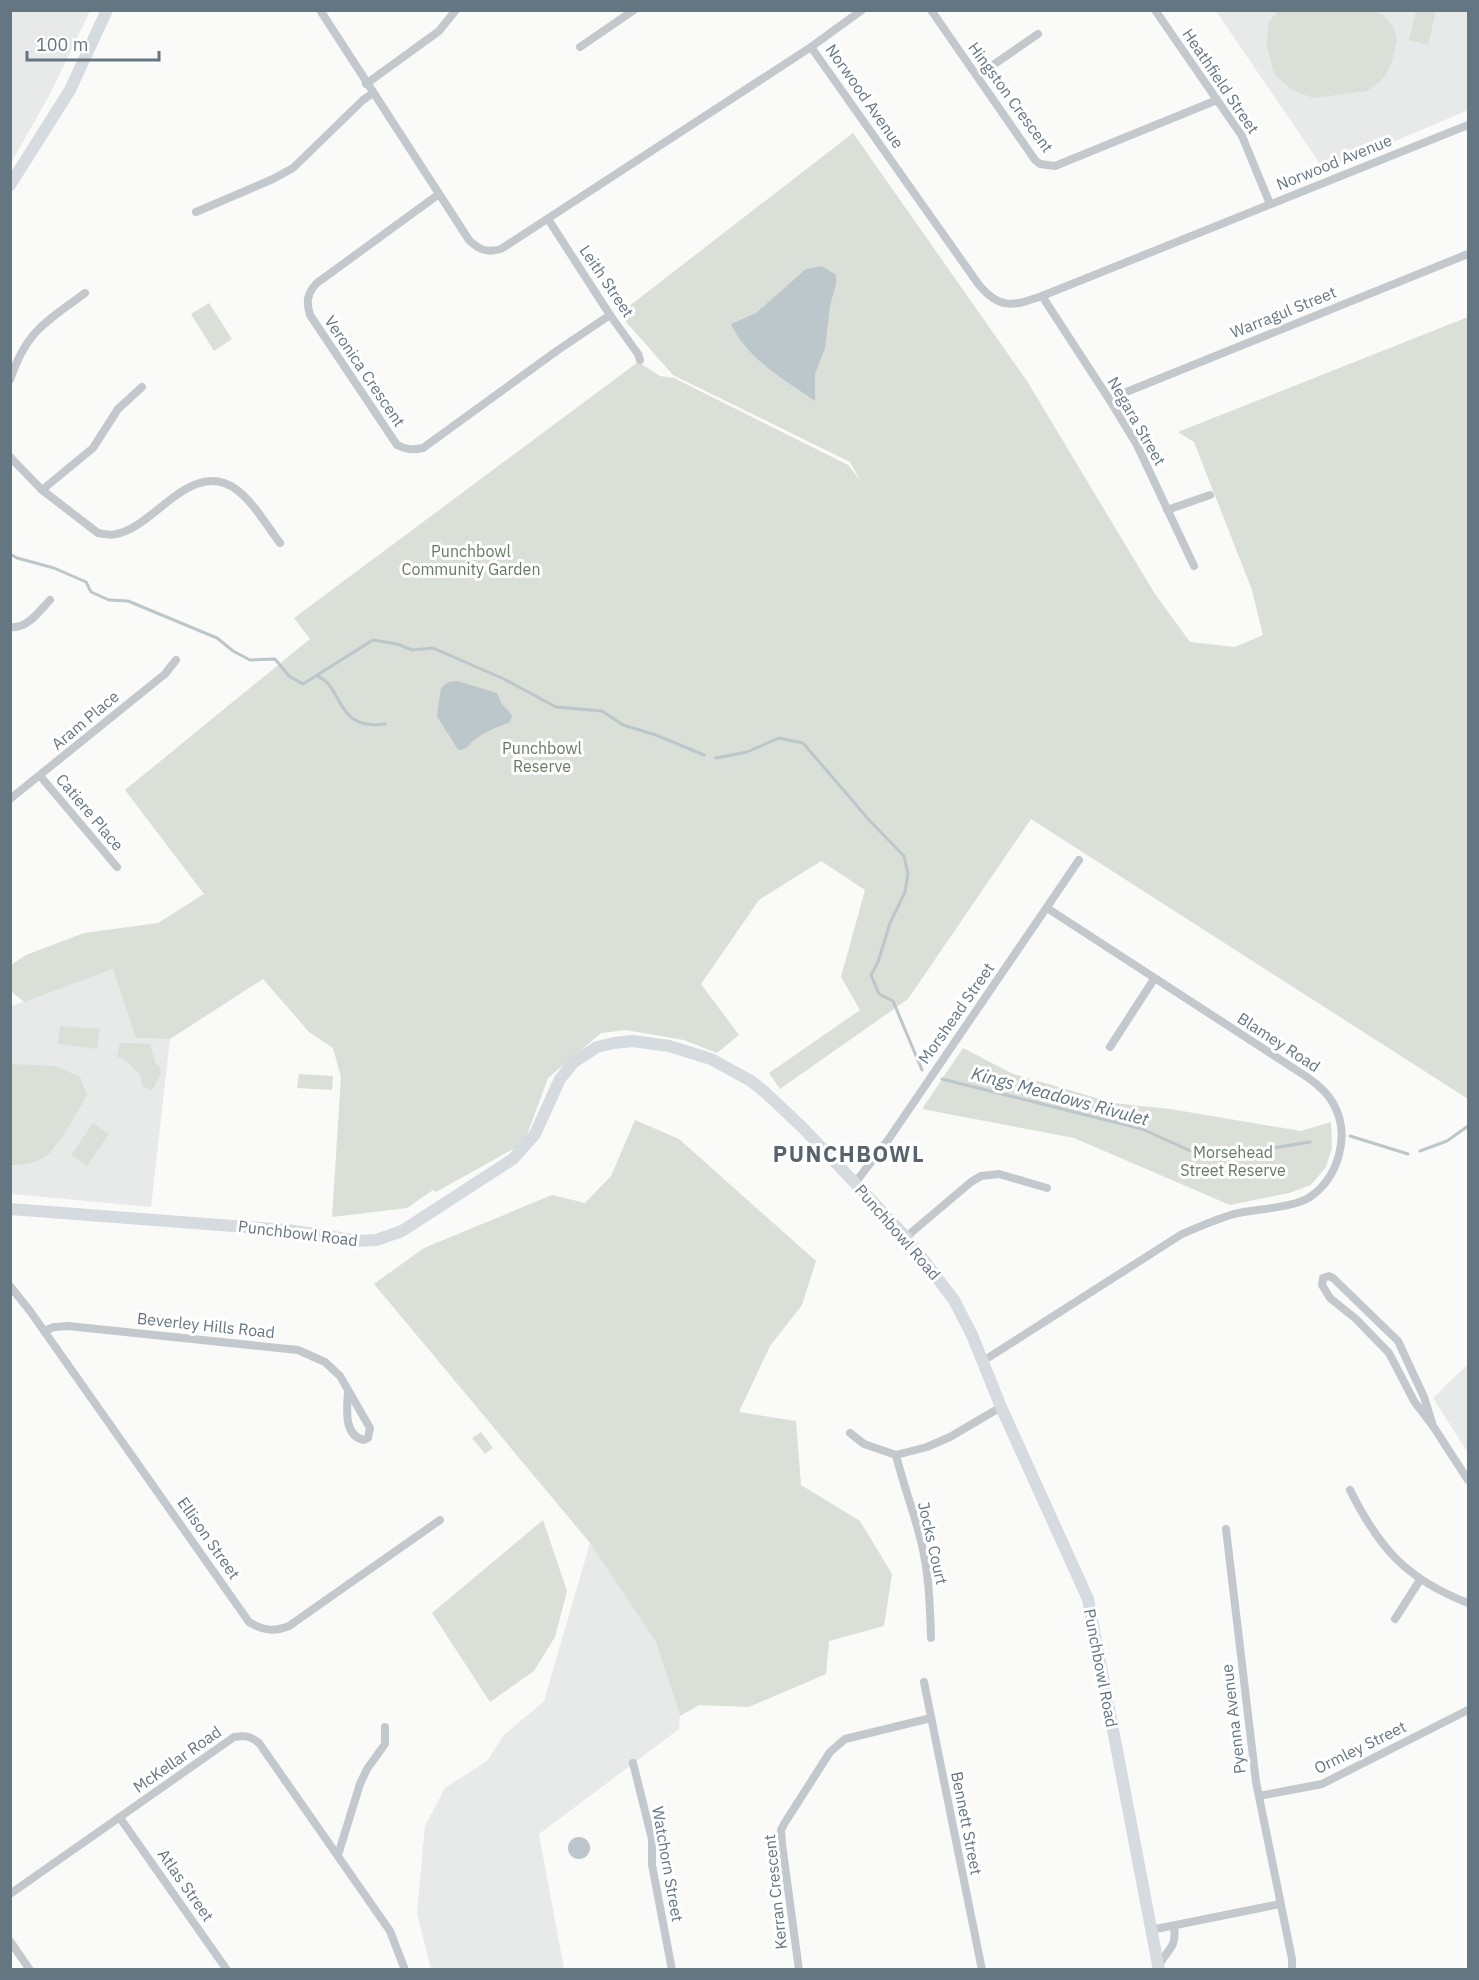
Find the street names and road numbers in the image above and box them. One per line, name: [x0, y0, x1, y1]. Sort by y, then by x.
street label: Heathfield Street: [1178, 25, 1264, 137]
street label: Hingston Crescent: [964, 38, 1058, 156]
street label: Norwood Avenue: [822, 40, 909, 152]
street label: Norwood Avenue: [1273, 130, 1395, 194]
street label: Leith Street: [575, 241, 639, 321]
street label: Warragul Street: [1227, 282, 1339, 342]
street label: Veronica Crescent: [320, 312, 410, 430]
street label: Negara Street: [1104, 373, 1170, 469]
street label: Aram Place: [47, 686, 123, 754]
street label: Catiere Place: [52, 769, 128, 855]
street label: Morshead Street: [914, 959, 998, 1067]
street label: Blamey Road: [1234, 1008, 1324, 1076]
street label: Punchbowl Road: [851, 1180, 945, 1284]
street label: Punchbowl Road: [237, 1216, 359, 1250]
street label: Beverley Hills Road: [136, 1308, 276, 1342]
street label: Ellison Street: [173, 1493, 245, 1583]
street label: Jocks Court: [914, 1500, 952, 1586]
street label: Punchbowl Road: [1080, 1607, 1122, 1729]
street label: Pyenna Avenue: [1216, 1663, 1250, 1775]
street label: Ormley Street: [1311, 1716, 1409, 1778]
street label: McKellar Road: [129, 1721, 225, 1797]
street label: Bennett Street: [947, 1770, 987, 1876]
street label: Watchorn Street: [648, 1805, 688, 1923]
street label: Kerran Crescent: [759, 1834, 791, 1950]
street label: Atlas Street: [154, 1845, 218, 1925]

